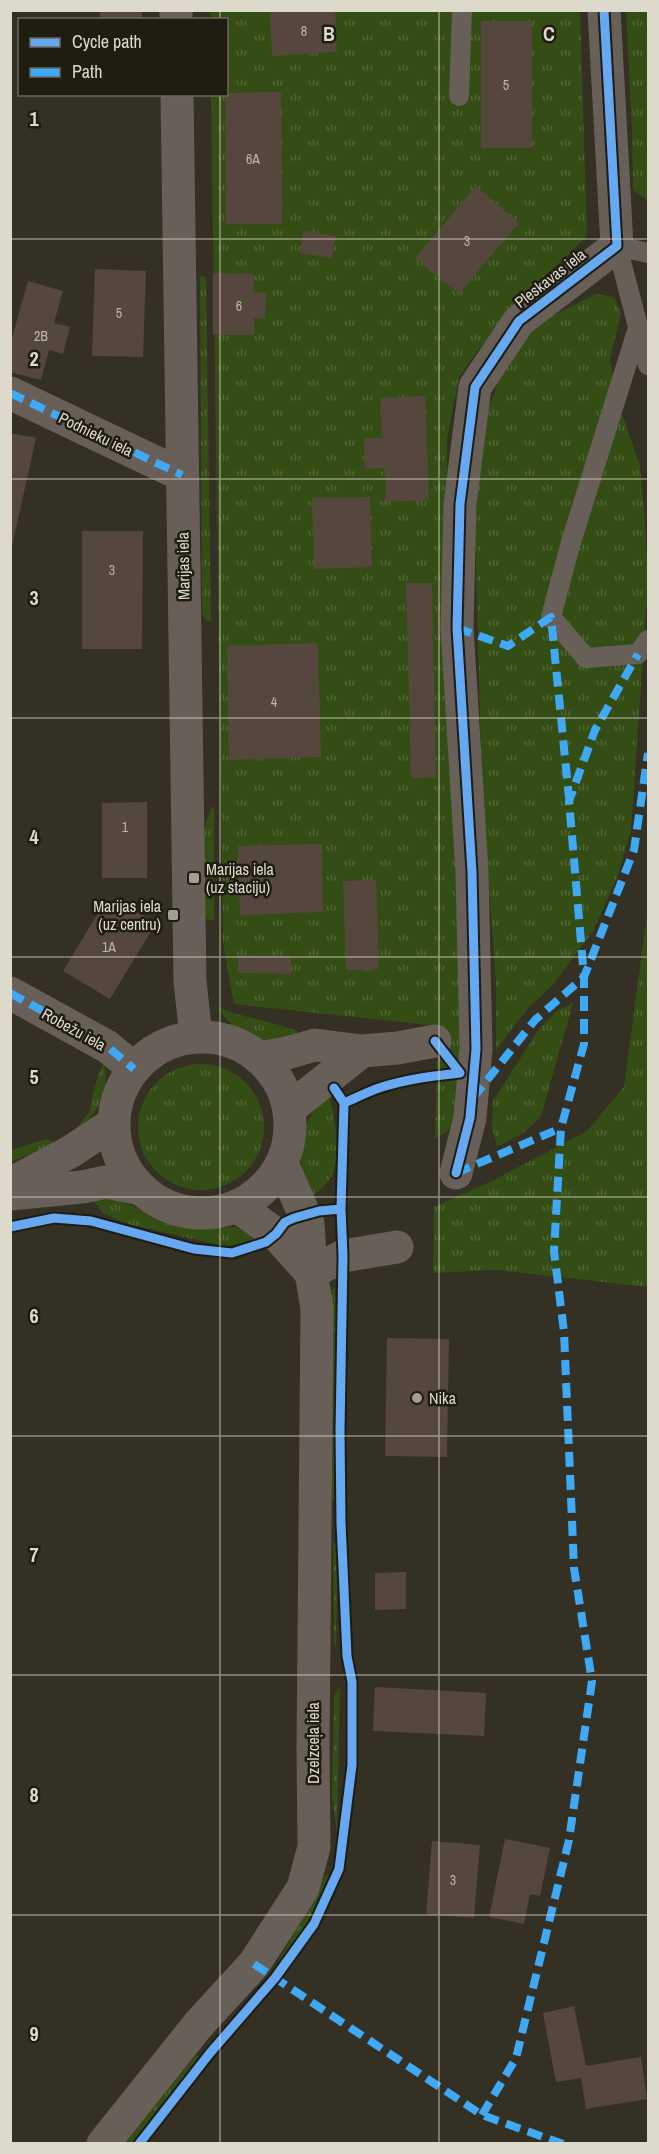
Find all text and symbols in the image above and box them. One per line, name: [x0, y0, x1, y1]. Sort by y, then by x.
legend: [18, 18, 228, 96]
text: B: [323, 20, 335, 47]
text: C: [543, 20, 555, 47]
house number: 8: [301, 22, 307, 40]
text: Cycle path: [72, 29, 142, 54]
text: Path: [72, 59, 102, 84]
house number: 5: [503, 76, 509, 94]
text: 1: [29, 105, 39, 132]
house number: 6A: [246, 150, 260, 168]
house number: 3: [464, 232, 470, 250]
street label: Pleskavas iela: [510, 243, 591, 313]
house number: 6: [236, 297, 242, 315]
house number: 5: [116, 304, 122, 322]
house number: 2B: [34, 327, 48, 345]
text: 2: [29, 345, 39, 372]
street label: Podnieku iela: [55, 407, 138, 462]
street label: Marijas iela: [171, 531, 195, 600]
house number: 3: [109, 561, 115, 579]
text: 3: [29, 584, 39, 611]
house number: 4: [271, 693, 278, 711]
house number: 1: [122, 818, 129, 836]
text: 4: [29, 823, 39, 850]
place label: Marijas iela (uz staciju): [206, 858, 275, 898]
marker: Marijas iela (uz staciju): [187, 871, 201, 885]
place label: Marijas iela (uz centru): [93, 895, 162, 935]
marker: Marijas iela (uz centru): [166, 908, 180, 922]
house number: 1A: [102, 938, 116, 956]
street label: Robežu iela: [38, 1002, 111, 1056]
text: 5: [29, 1063, 39, 1090]
text: 6: [29, 1302, 39, 1329]
place label: Nika: [429, 1387, 457, 1409]
marker: Nika: [410, 1391, 424, 1405]
text: 7: [29, 1541, 39, 1568]
street label: Dzelzceļa iela: [302, 1701, 324, 1784]
text: 8: [29, 1781, 39, 1808]
house number: 3: [450, 1871, 456, 1889]
text: 9: [29, 2020, 39, 2047]

